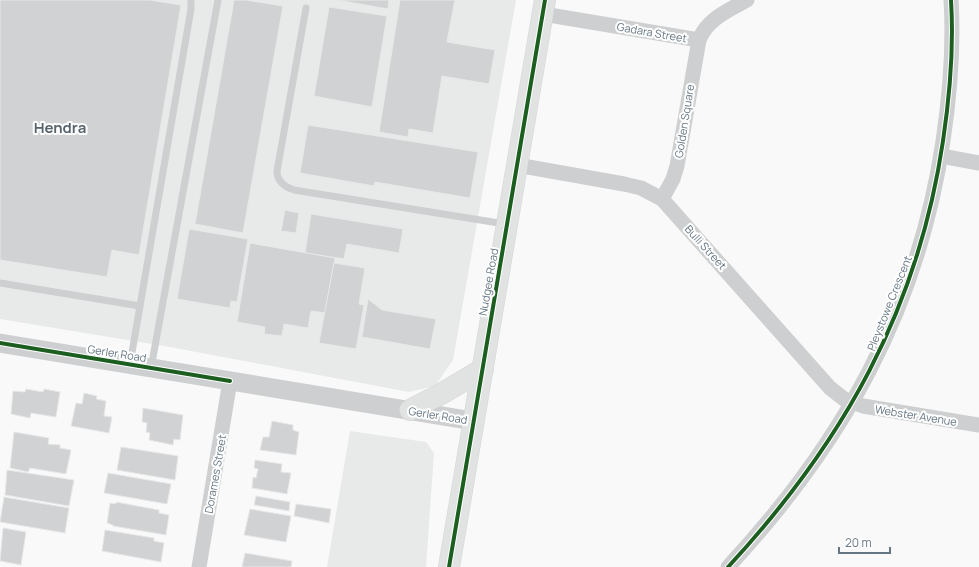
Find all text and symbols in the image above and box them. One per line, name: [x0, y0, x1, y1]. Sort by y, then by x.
street label: Gadara Street: [616, 18, 688, 46]
street label: Golden Square: [671, 82, 697, 159]
district label: Hendra: [34, 117, 86, 138]
street label: Bulli Street: [682, 221, 730, 273]
street label: Nudgee Road: [475, 247, 501, 317]
street label: Pleystowe Crescent: [863, 253, 915, 353]
street label: Gerler Road: [86, 341, 148, 365]
street label: Webster Avenue: [874, 401, 959, 429]
street label: Gerler Road: [407, 403, 469, 427]
street label: Dorames Street: [201, 433, 229, 515]
scale bar: [839, 529, 890, 555]
text: 20 m: [845, 534, 872, 551]

